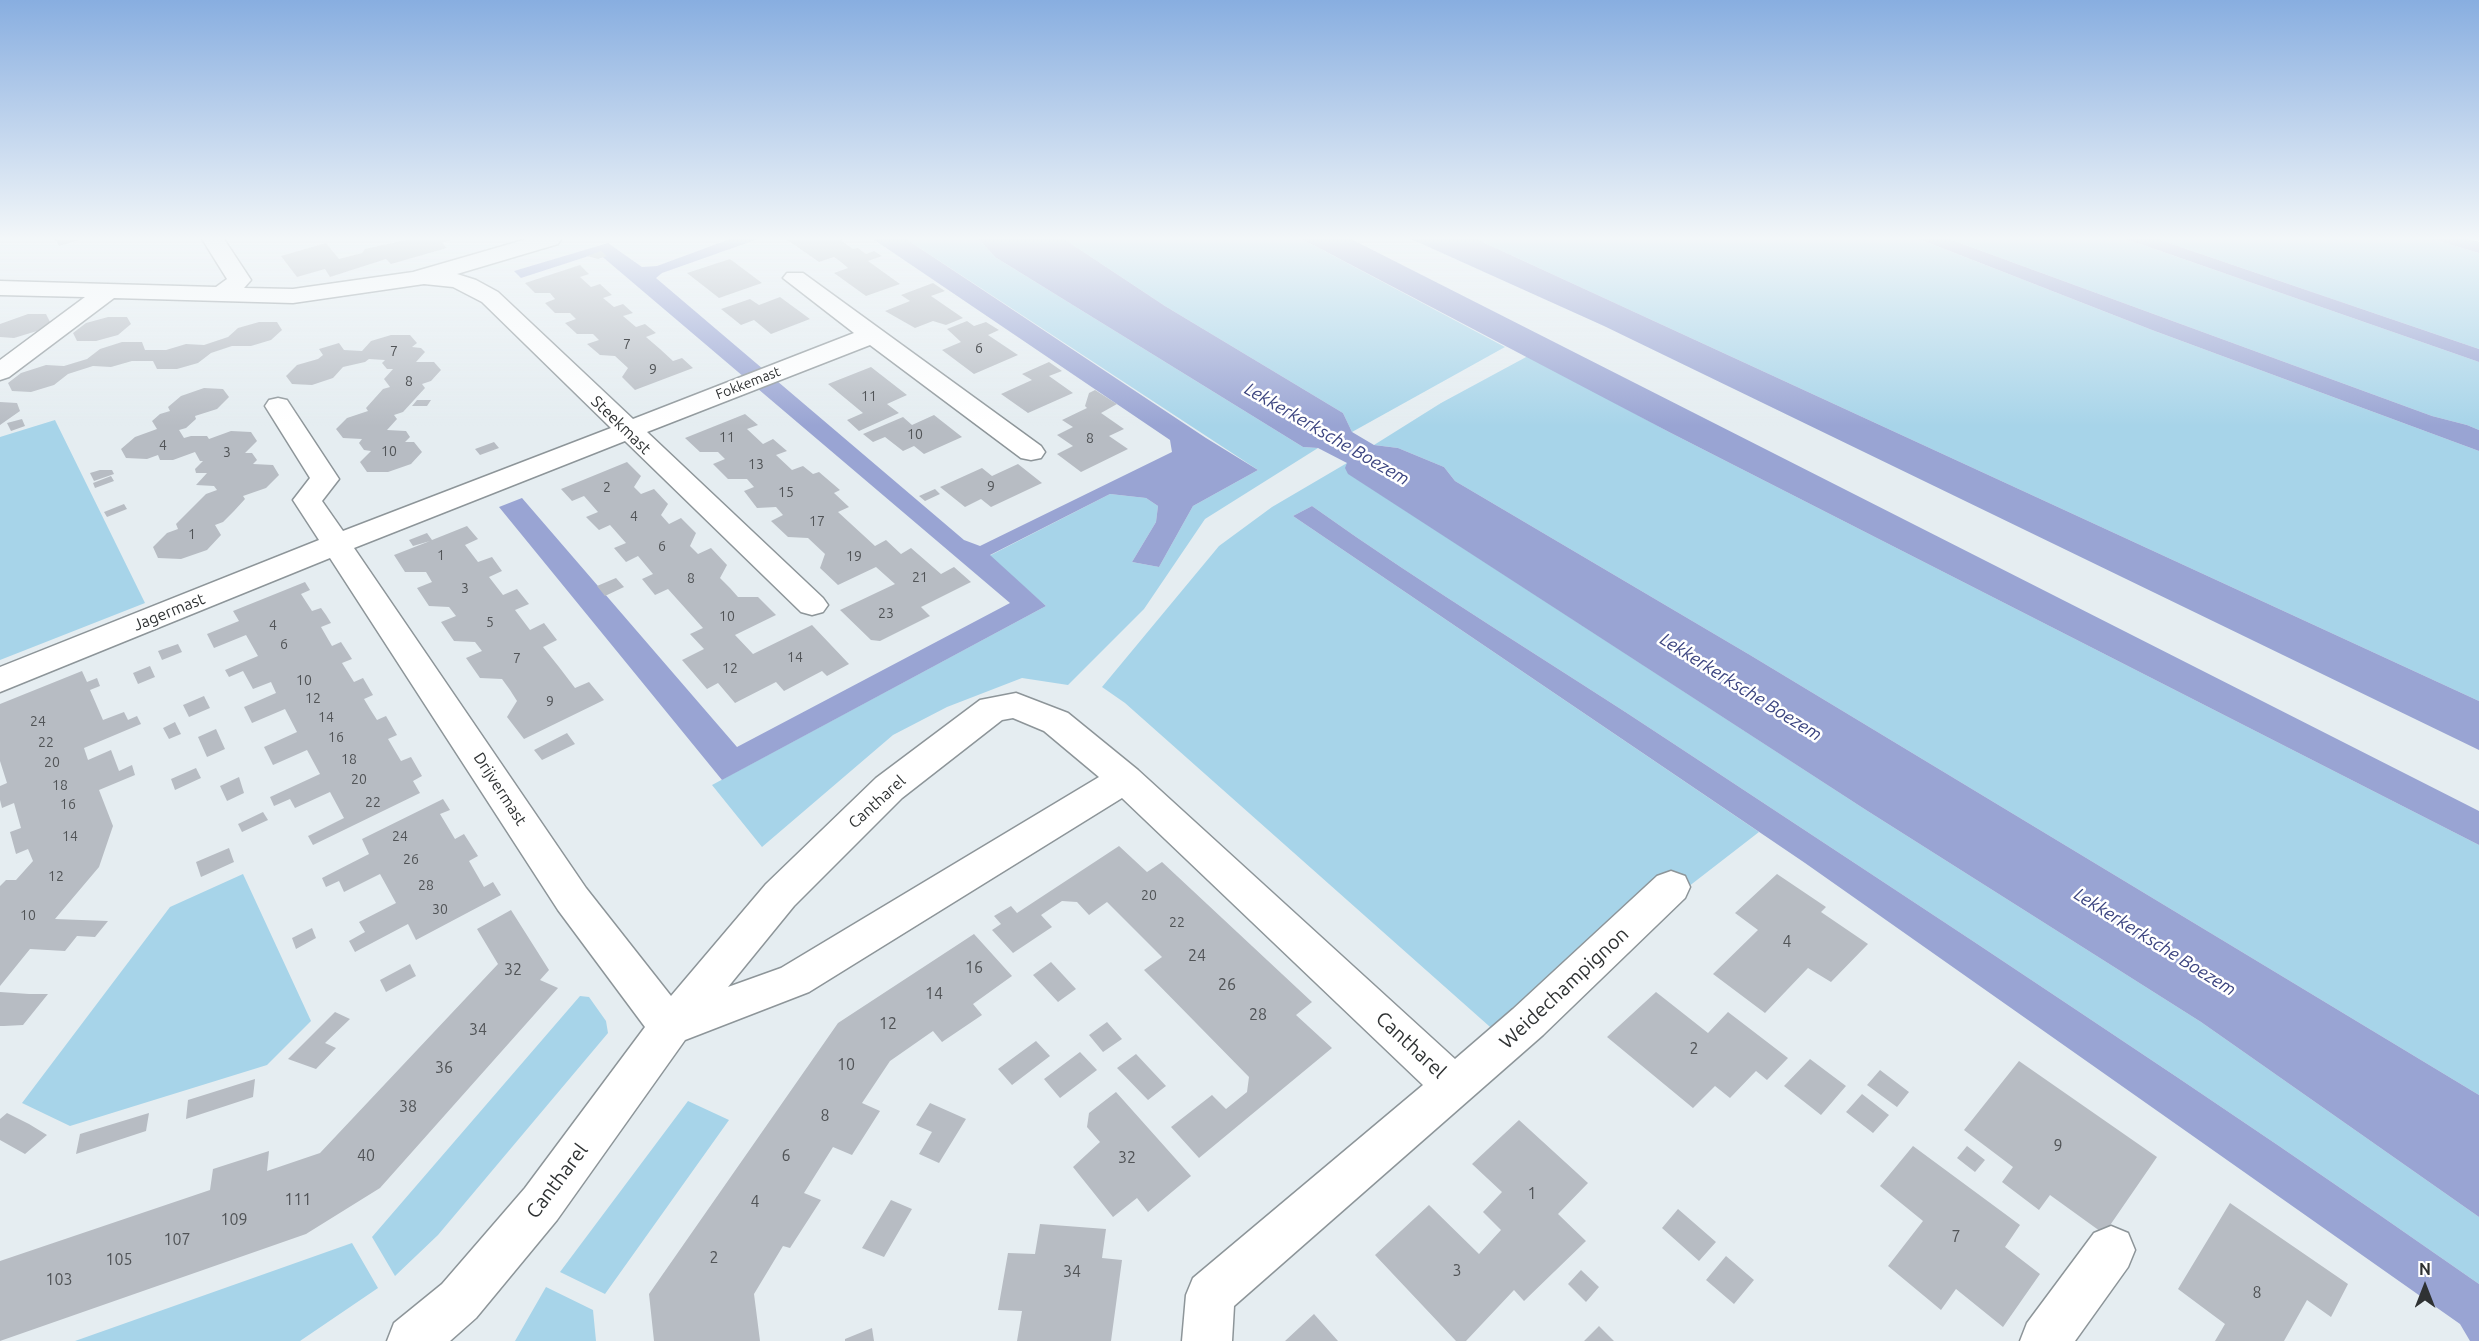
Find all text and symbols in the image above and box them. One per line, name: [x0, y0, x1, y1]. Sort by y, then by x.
house number: 7: [623, 336, 631, 352]
house number: 6: [975, 340, 983, 356]
house number: 7: [390, 343, 398, 359]
house number: 9: [649, 361, 657, 377]
street label: Fokkemast: [713, 363, 783, 403]
house number: 8: [405, 373, 413, 389]
water label: Lekkerkerksche Boezem: [1241, 378, 1413, 490]
house number: 11: [861, 388, 877, 404]
street label: Steekmast: [587, 392, 655, 458]
house number: 10: [907, 426, 923, 442]
house number: 11: [719, 429, 735, 445]
house number: 8: [1086, 430, 1094, 446]
house number: 4: [159, 437, 167, 453]
house number: 10: [381, 443, 397, 459]
house number: 3: [223, 444, 231, 460]
house number: 13: [748, 456, 764, 472]
house number: 9: [987, 478, 995, 494]
house number: 2: [603, 479, 611, 495]
house number: 15: [778, 484, 794, 500]
house number: 4: [630, 508, 638, 524]
house number: 17: [809, 513, 825, 529]
house number: 1: [188, 526, 196, 542]
house number: 6: [658, 538, 666, 554]
house number: 1: [437, 547, 445, 563]
house number: 19: [846, 548, 862, 564]
house number: 21: [912, 569, 928, 585]
house number: 8: [687, 570, 695, 586]
house number: 3: [461, 580, 469, 596]
street label: Jagermast: [130, 589, 208, 635]
house number: 23: [878, 605, 894, 621]
house number: 10: [719, 608, 735, 624]
house number: 5: [486, 614, 494, 630]
house number: 4: [269, 617, 277, 633]
water label: Lekkerkerksche Boezem: [1656, 628, 1826, 746]
house number: 6: [280, 636, 288, 652]
house number: 14: [787, 649, 803, 665]
house number: 7: [513, 650, 521, 666]
house number: 12: [722, 660, 738, 676]
house number: 10: [296, 672, 312, 688]
house number: 12: [305, 690, 321, 706]
house number: 9: [546, 693, 554, 709]
house number: 14: [318, 709, 334, 725]
house number: 24: [30, 713, 46, 729]
house number: 16: [328, 729, 344, 745]
house number: 22: [38, 734, 54, 750]
street label: Drijvermast: [469, 749, 531, 829]
house number: 18: [341, 751, 357, 767]
house number: 20: [44, 754, 60, 770]
house number: 20: [351, 771, 367, 787]
street label: Cantharel: [845, 771, 909, 833]
house number: 18: [52, 777, 68, 793]
house number: 22: [365, 794, 381, 810]
house number: 16: [60, 796, 76, 812]
house number: 14: [62, 828, 78, 844]
house number: 24: [392, 828, 408, 844]
house number: 26: [403, 851, 419, 867]
house number: 12: [48, 868, 64, 884]
house number: 28: [418, 877, 434, 893]
water label: Lekkerkerksche Boezem: [2070, 883, 2240, 1001]
house number: 20: [1141, 887, 1157, 903]
house number: 30: [432, 901, 448, 917]
house number: 10: [20, 907, 36, 923]
house number: 22: [1169, 914, 1185, 930]
street label: Weidechampignon: [1494, 922, 1634, 1054]
house number: 4: [1782, 932, 1792, 952]
house number: 24: [1188, 946, 1206, 966]
house number: 16: [965, 958, 983, 978]
house number: 32: [504, 960, 522, 980]
house number: 26: [1218, 975, 1236, 995]
house number: 14: [925, 984, 943, 1004]
house number: 28: [1249, 1005, 1267, 1025]
street label: Cantharel: [1371, 1006, 1451, 1084]
house number: 12: [879, 1014, 897, 1034]
house number: 34: [469, 1020, 487, 1040]
house number: 2: [1689, 1039, 1699, 1059]
house number: 10: [837, 1055, 855, 1075]
house number: 36: [435, 1058, 453, 1078]
house number: 38: [399, 1097, 417, 1117]
house number: 8: [820, 1106, 830, 1126]
house number: 9: [2053, 1136, 2063, 1156]
street label: Cantharel: [521, 1139, 593, 1223]
house number: 40: [357, 1146, 375, 1166]
house number: 6: [781, 1146, 791, 1166]
house number: 32: [1118, 1148, 1136, 1168]
house number: 1: [1527, 1184, 1537, 1204]
house number: 111: [284, 1190, 312, 1210]
house number: 4: [750, 1192, 760, 1212]
house number: 109: [220, 1210, 248, 1230]
house number: 7: [1951, 1227, 1961, 1247]
house number: 107: [163, 1230, 191, 1250]
house number: 2: [709, 1248, 719, 1268]
house number: 105: [105, 1250, 133, 1270]
north arrow: [2395, 1257, 2455, 1317]
text: N: [2419, 1260, 2431, 1278]
house number: 3: [1452, 1261, 1462, 1281]
house number: 34: [1063, 1262, 1081, 1282]
house number: 103: [45, 1270, 73, 1290]
house number: 8: [2252, 1283, 2262, 1303]

